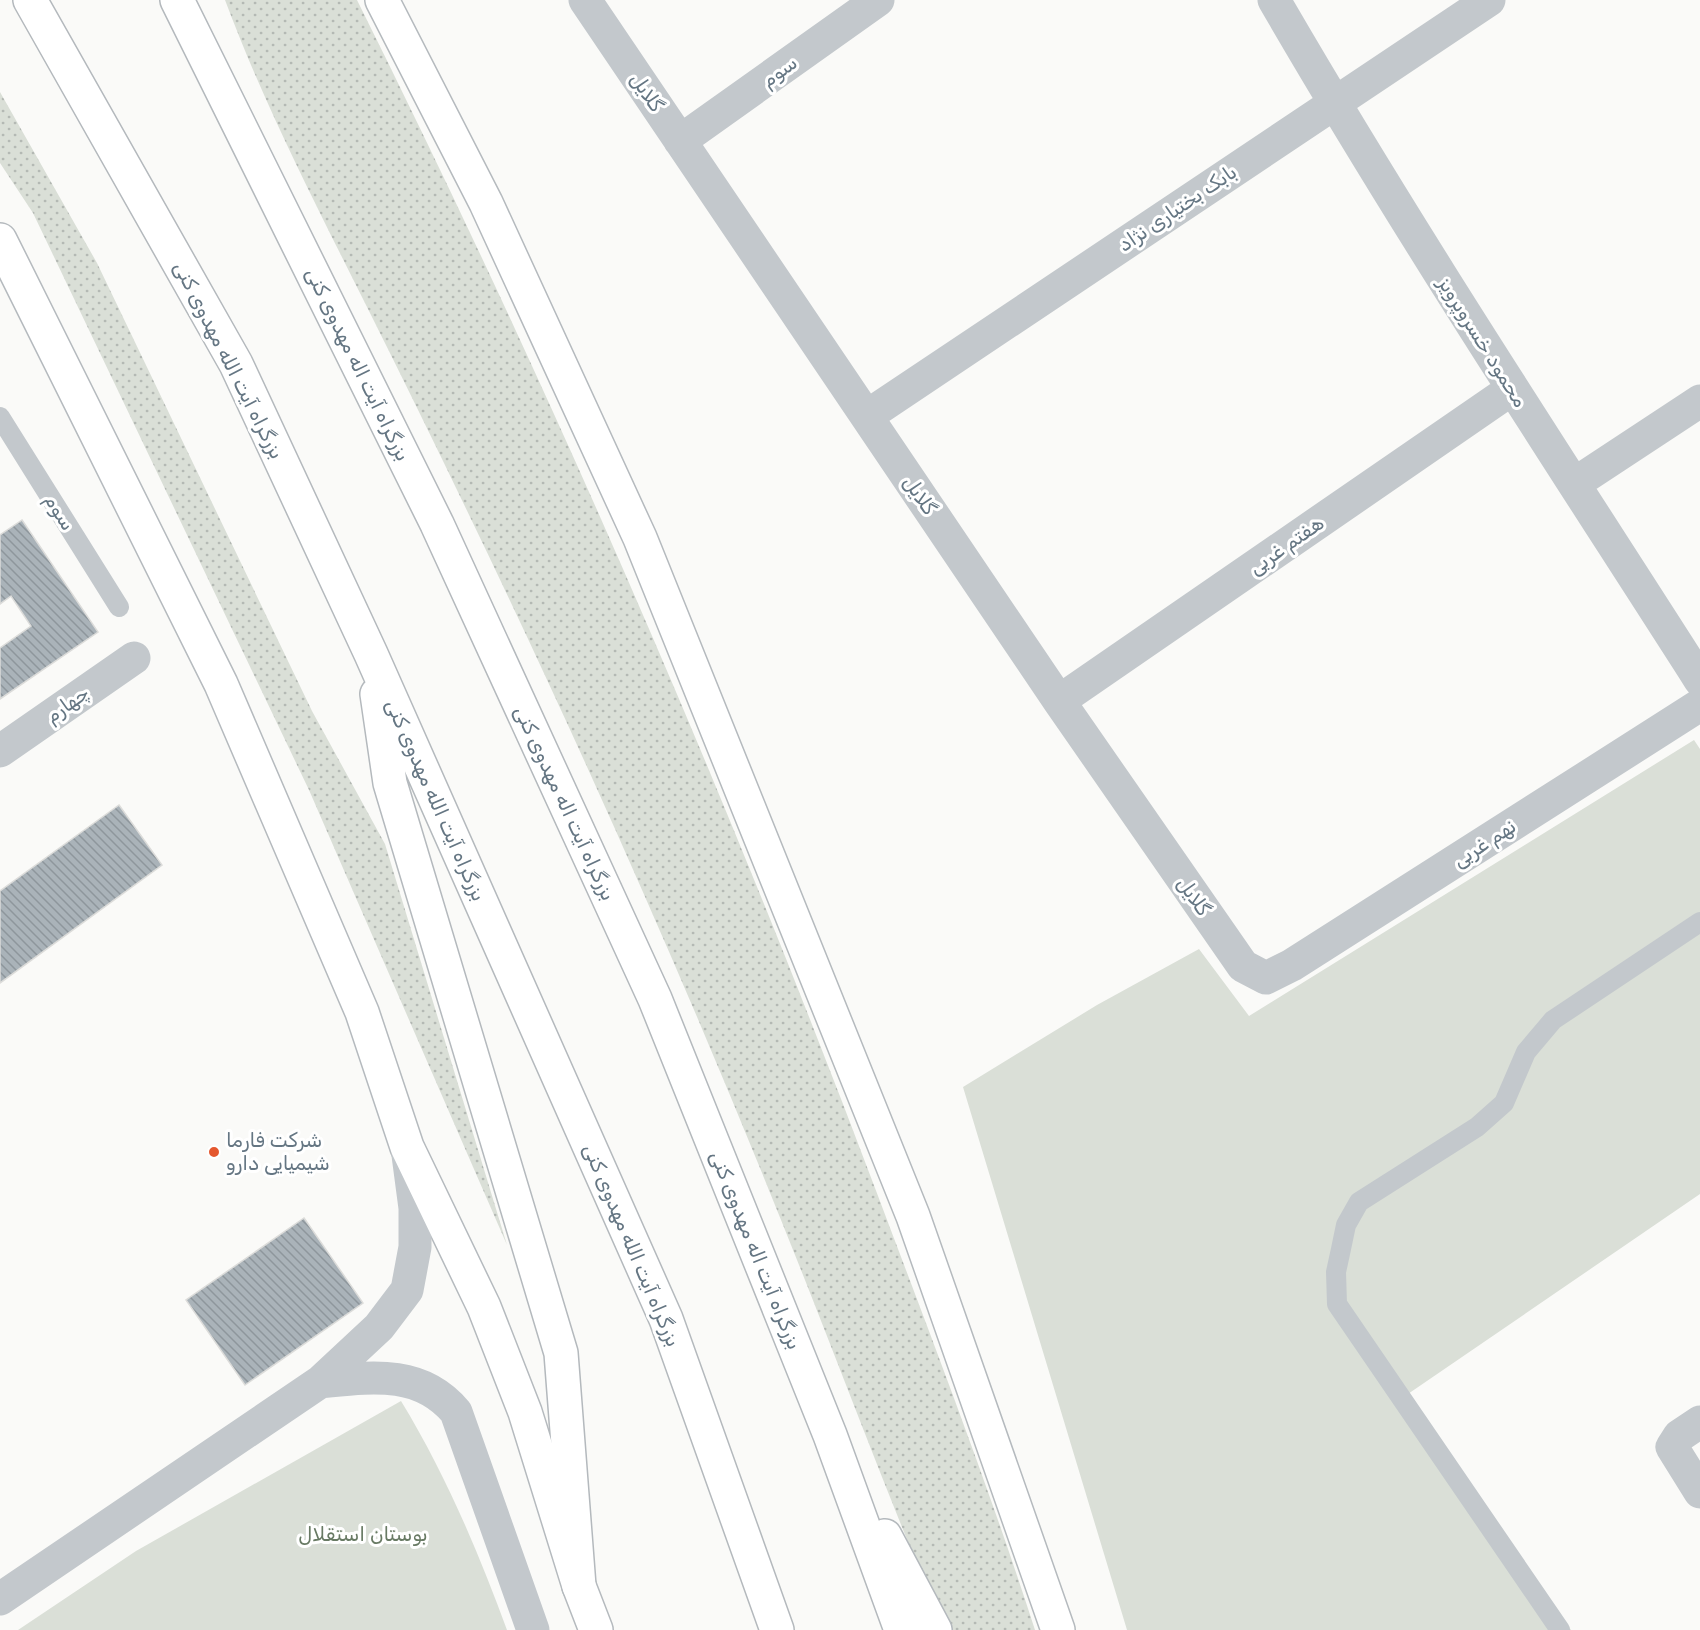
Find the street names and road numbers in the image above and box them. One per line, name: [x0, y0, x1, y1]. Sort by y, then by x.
street label: سوم: [756, 50, 803, 94]
street label: گلایل: [625, 68, 669, 116]
street label: بابک بختیاری نژاد: [1113, 159, 1241, 257]
street label: بزرگراه آیت الله مهدوی کنی: [169, 257, 289, 463]
street label: بزرگراه آیت اله مهدوی کنی: [301, 263, 415, 465]
street label: محمود خسروپرویز: [1431, 272, 1533, 413]
street label: گلایل: [898, 471, 942, 519]
street label: سوم: [38, 489, 80, 536]
street label: هفتم غربی: [1244, 510, 1329, 580]
street label: چهارم: [41, 680, 95, 729]
street label: بزرگراه آیت الله مهدوی کنی: [381, 695, 491, 905]
street label: بزرگراه آیت اله مهدوی کنی: [509, 702, 621, 904]
street label: نهم غربی: [1448, 814, 1521, 873]
street label: گلایل: [1172, 872, 1216, 920]
street label: بزرگراه آیت الله مهدوی کنی: [578, 1140, 686, 1350]
street label: بزرگراه آیت اله مهدوی کنی: [705, 1147, 807, 1353]

